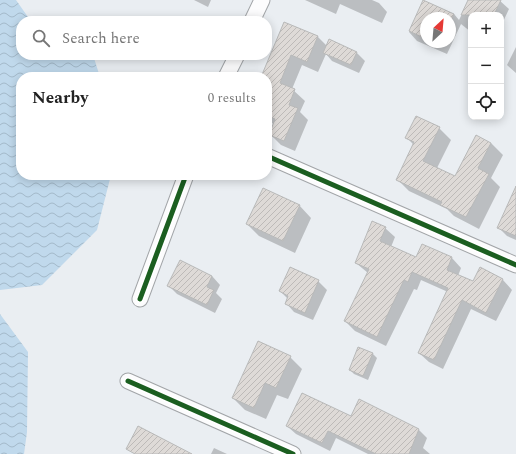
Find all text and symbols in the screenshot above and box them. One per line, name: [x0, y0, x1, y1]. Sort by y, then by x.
north arrow: [420, 12, 456, 48]
map controls: [468, 12, 504, 120]
button: +: [468, 12, 504, 48]
search box: [16, 16, 272, 60]
icon: search: [30, 27, 52, 49]
text: Search here: [62, 27, 140, 50]
button: −: [468, 48, 504, 84]
button: locate: [468, 84, 504, 120]
text: Nearby: [32, 85, 88, 111]
text: 0 results: [208, 88, 256, 108]

